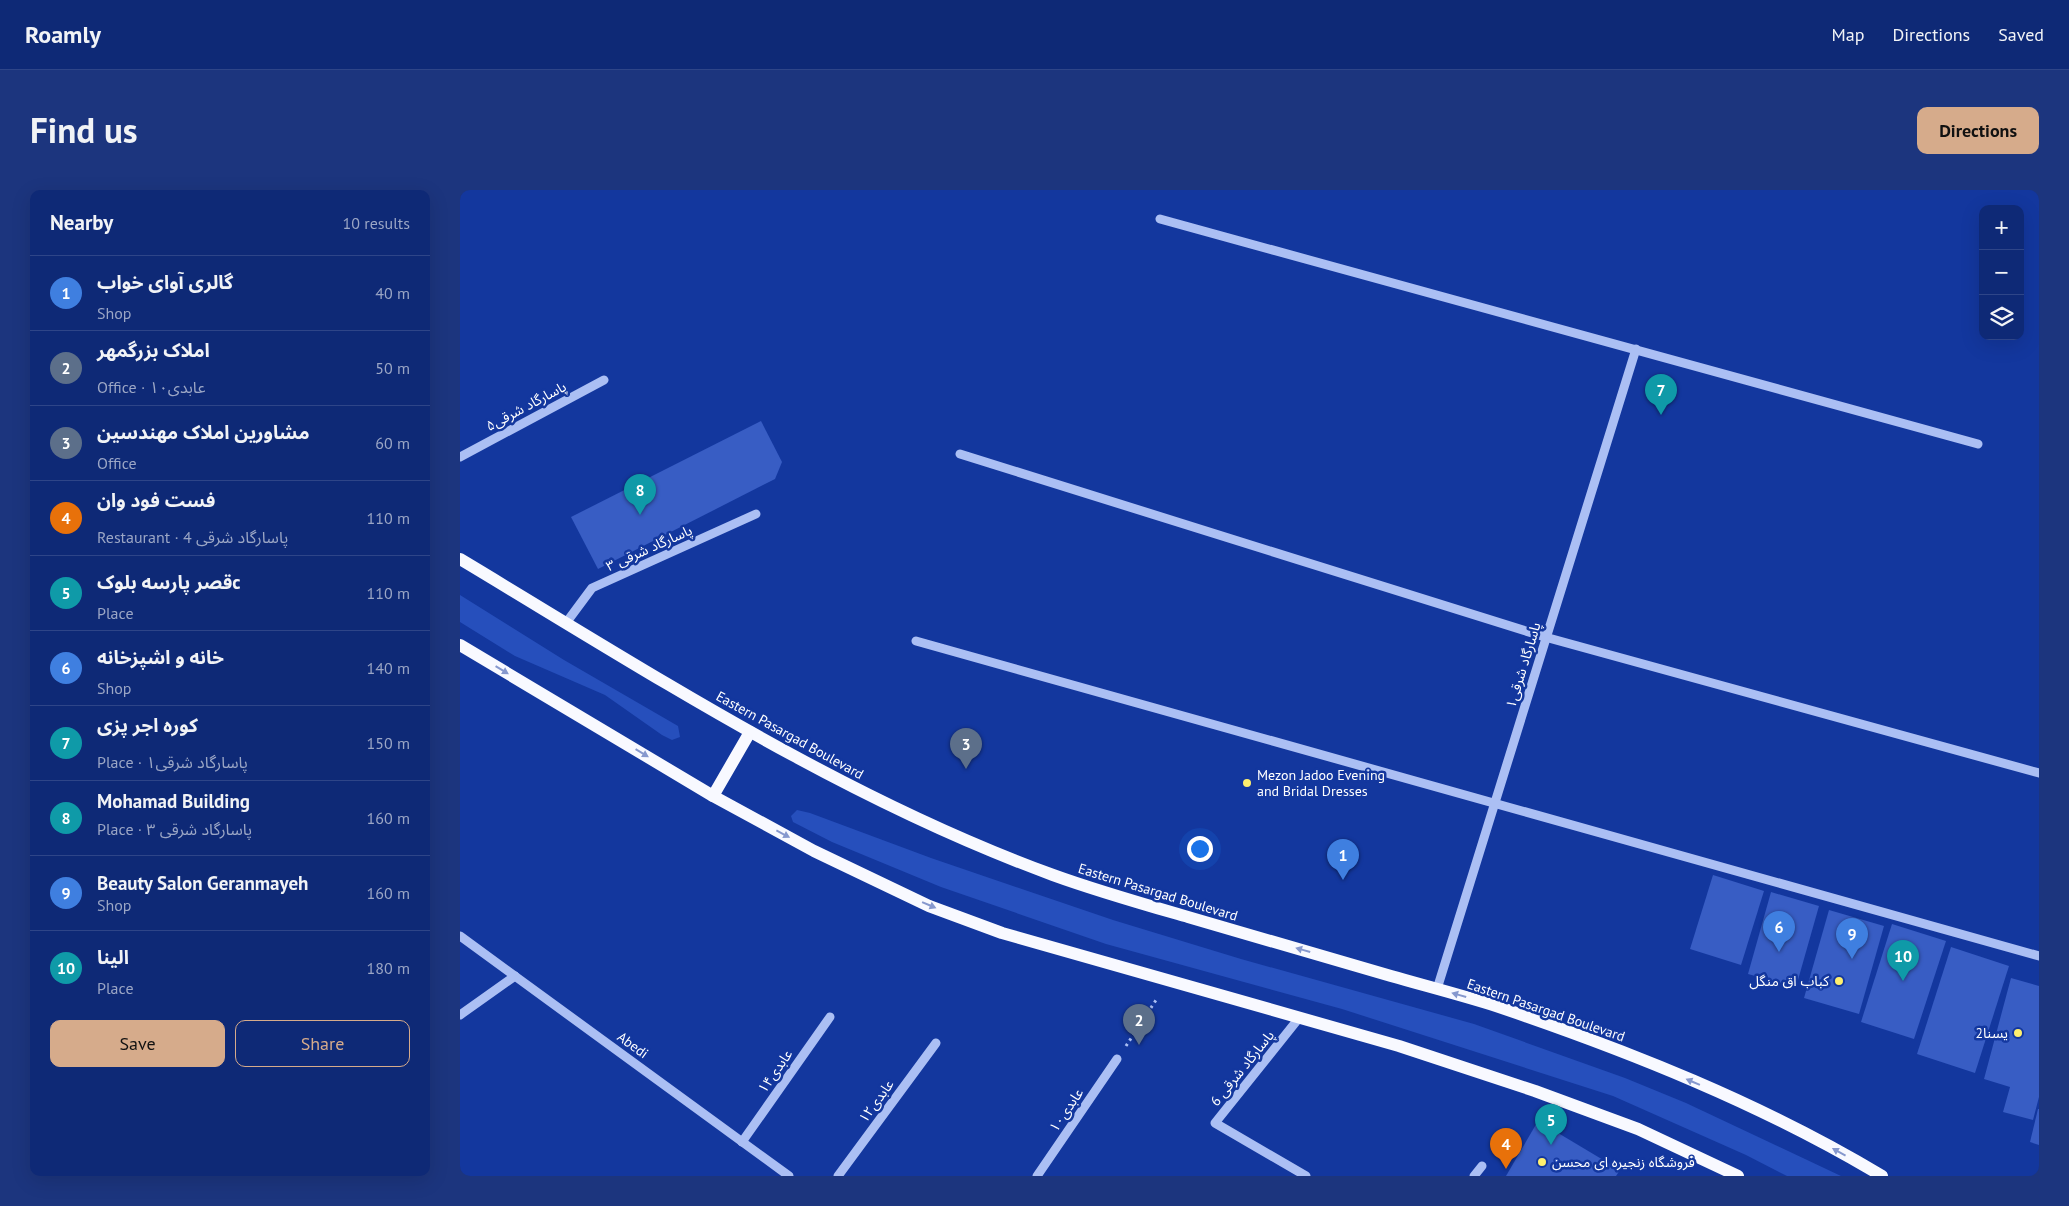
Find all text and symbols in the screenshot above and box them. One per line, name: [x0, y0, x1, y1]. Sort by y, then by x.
text: Roamly: [25, 19, 101, 50]
text: Map: [1832, 23, 1864, 46]
text: Directions: [1892, 23, 1970, 46]
text: Saved: [1998, 23, 2044, 46]
text: Find us: [30, 107, 138, 153]
button: Directions: [1917, 107, 2039, 154]
map controls: [1979, 205, 2024, 340]
button: +: [1979, 205, 2024, 250]
text: Nearby: [50, 209, 113, 236]
text: 10 results: [343, 213, 410, 233]
button: −: [1979, 250, 2024, 295]
text: گالری آوای خواب: [97, 270, 233, 294]
text: 1: [61, 283, 71, 303]
text: 40 m: [375, 283, 410, 303]
button: layers: [1979, 295, 2024, 340]
text: Shop: [97, 303, 131, 323]
text: املاک بزرگمهر: [97, 338, 210, 362]
text: 2: [61, 358, 71, 378]
text: 50 m: [375, 358, 410, 378]
pin: 7: [1645, 374, 1677, 415]
text: Office · عابدی۱۰: [97, 377, 205, 397]
street label: پاسارگاد شرقی۵: [483, 377, 570, 436]
text: مشاورین املاک مهندسین: [97, 420, 309, 444]
text: 3: [61, 433, 71, 453]
text: 60 m: [375, 433, 410, 453]
text: Office: [97, 453, 137, 473]
pin: 8: [624, 474, 656, 515]
text: فست فود وان: [97, 488, 215, 512]
text: 4: [61, 508, 71, 528]
text: 110 m: [367, 508, 410, 528]
street label: پاسارگاد شرقی ۳: [603, 521, 695, 576]
text: Restaurant · 4 پاسارگاد شرقی: [97, 527, 288, 547]
text: قصر پارسه بلوکc: [97, 570, 241, 594]
text: 5: [61, 583, 71, 603]
text: 110 m: [367, 583, 410, 603]
text: Place: [97, 603, 134, 623]
street label: پاسارگاد شرقی۱: [1501, 620, 1546, 710]
text: خانه و اشپزخانه: [97, 645, 224, 669]
text: 6: [61, 658, 71, 678]
text: 140 m: [367, 658, 410, 678]
one-way arrow: [495, 666, 508, 675]
text: Shop: [97, 678, 131, 698]
street label: Eastern Pasargad Boulevard: [713, 687, 867, 783]
text: کوره اجر پزی: [97, 713, 198, 737]
pin: 3: [950, 728, 982, 769]
text: 7: [61, 733, 71, 753]
text: 150 m: [367, 733, 410, 753]
one-way arrow: [635, 749, 648, 758]
text: Place · پاسارگاد شرقی۱: [97, 752, 248, 772]
place label: Mezon Jadoo Evening and Bridal Dresses: [1257, 766, 1385, 800]
marker: Mezon Jadoo Evening and Bridal Dresses: [1241, 777, 1253, 789]
text: Mohamad Building: [97, 789, 250, 813]
text: 8: [61, 808, 71, 828]
text: 160 m: [367, 808, 410, 828]
text: Place · پاسارگاد شرقی ۳: [97, 819, 252, 839]
one-way arrow: [776, 829, 790, 838]
your location: [1187, 836, 1213, 862]
pin: 1: [1327, 839, 1359, 880]
street label: Eastern Pasargad Boulevard: [1076, 859, 1240, 925]
text: Beauty Salon Geranmayeh: [97, 871, 308, 895]
text: 9: [61, 883, 71, 903]
text: 160 m: [367, 883, 410, 903]
text: Shop: [97, 895, 131, 915]
one-way arrow: [922, 901, 936, 909]
pin: 6: [1763, 911, 1795, 952]
pin: 9: [1836, 918, 1868, 959]
pin: 10: [1887, 940, 1919, 981]
text: الینا: [97, 945, 129, 969]
one-way arrow: [1295, 946, 1310, 954]
text: 10: [57, 958, 75, 978]
text: 180 m: [367, 958, 410, 978]
place label: کباب اق منگل: [1749, 972, 1829, 990]
street label: Eastern Pasargad Boulevard: [1465, 974, 1627, 1046]
marker: کباب اق منگل: [1833, 975, 1845, 987]
text: Place: [97, 978, 134, 998]
one-way arrow: [1451, 991, 1466, 999]
pin: 2: [1123, 1004, 1155, 1045]
button: Save: [50, 1020, 225, 1067]
button: Share: [235, 1020, 410, 1067]
place label: یسنا2: [1975, 1024, 2008, 1042]
street label: 6 پاسارگاد شرقی: [1206, 1027, 1279, 1110]
marker: یسنا2: [2012, 1027, 2024, 1039]
street label: Abedi: [614, 1028, 652, 1062]
street label: عابدی۱۴: [754, 1046, 796, 1096]
street label: عابدی۱۲: [854, 1076, 898, 1126]
one-way arrow: [1686, 1077, 1700, 1085]
street label: عابدی۱۰: [1045, 1085, 1087, 1135]
pin: 5: [1535, 1104, 1567, 1145]
pin: 4: [1490, 1128, 1522, 1169]
one-way arrow: [1832, 1148, 1847, 1156]
place label: فروشگاه زنجیره ای محسن: [1552, 1153, 1695, 1171]
marker: فروشگاه زنجیره ای محسن: [1536, 1156, 1548, 1168]

